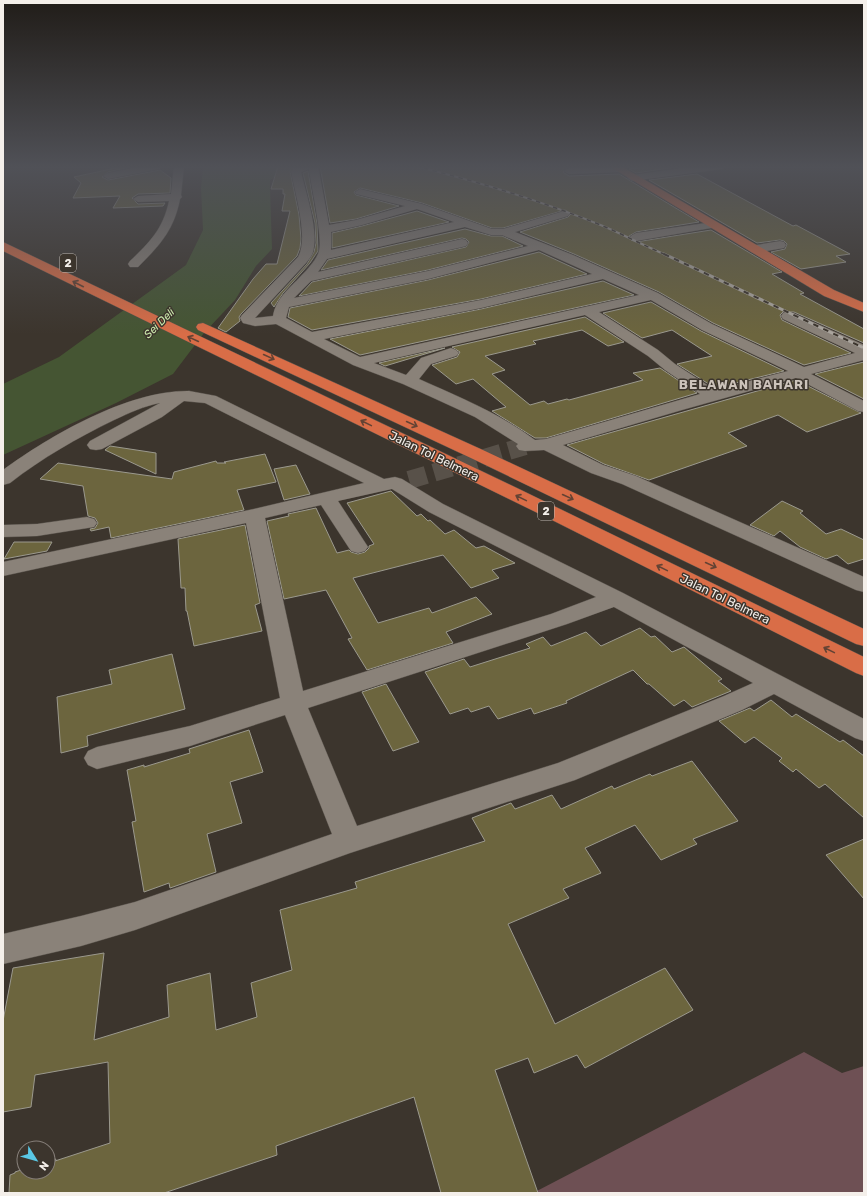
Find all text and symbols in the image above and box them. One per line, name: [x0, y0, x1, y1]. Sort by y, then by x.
road number: 2: [60, 254, 76, 272]
one-way arrow: [72, 280, 84, 287]
water label: Sei Deli: [141, 305, 178, 341]
one-way arrow: [187, 335, 199, 342]
one-way arrow: [263, 354, 275, 361]
district label: BELAWAN BAHARI: [679, 377, 809, 392]
one-way arrow: [360, 419, 372, 426]
one-way arrow: [406, 421, 418, 428]
street label: Jalan Tol Belmera: [387, 428, 481, 484]
one-way arrow: [515, 494, 527, 501]
one-way arrow: [562, 494, 574, 501]
road number: 2: [538, 502, 554, 520]
one-way arrow: [704, 562, 716, 569]
one-way arrow: [657, 564, 669, 571]
street label: Jalan Tol Belmera: [678, 571, 772, 627]
one-way arrow: [823, 646, 835, 653]
north arrow: [16, 1140, 56, 1180]
text: N: [36, 1159, 51, 1173]

